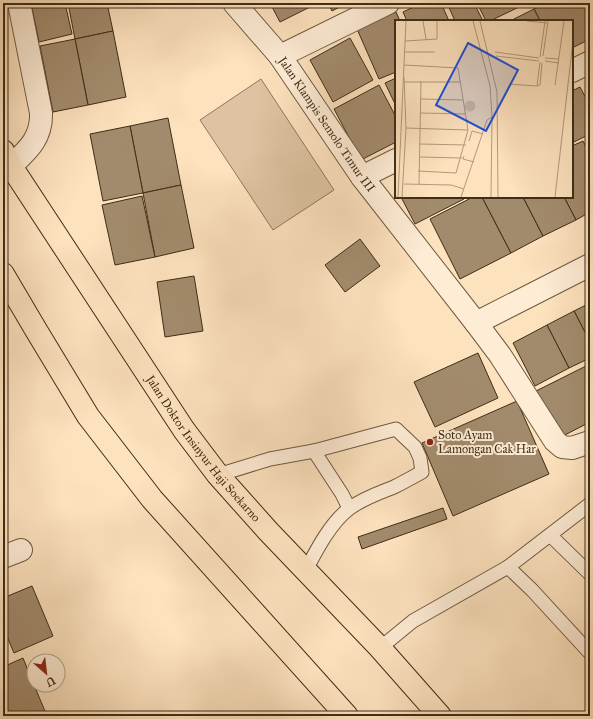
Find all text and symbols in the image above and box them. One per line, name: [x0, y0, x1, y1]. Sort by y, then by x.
inset map: [395, 20, 573, 198]
street label: Jalan Klampis Semolo Timur III: [274, 52, 378, 195]
street label: Jalan Doktor Insinyur Haji Soekarno: [141, 371, 263, 525]
place label: Soto Ayam Lamongan Cak Har: [438, 428, 536, 457]
marker: Soto Ayam Lamongan Cak Har: [425, 437, 435, 447]
north arrow: [26, 653, 66, 693]
text: U: [43, 674, 57, 689]

